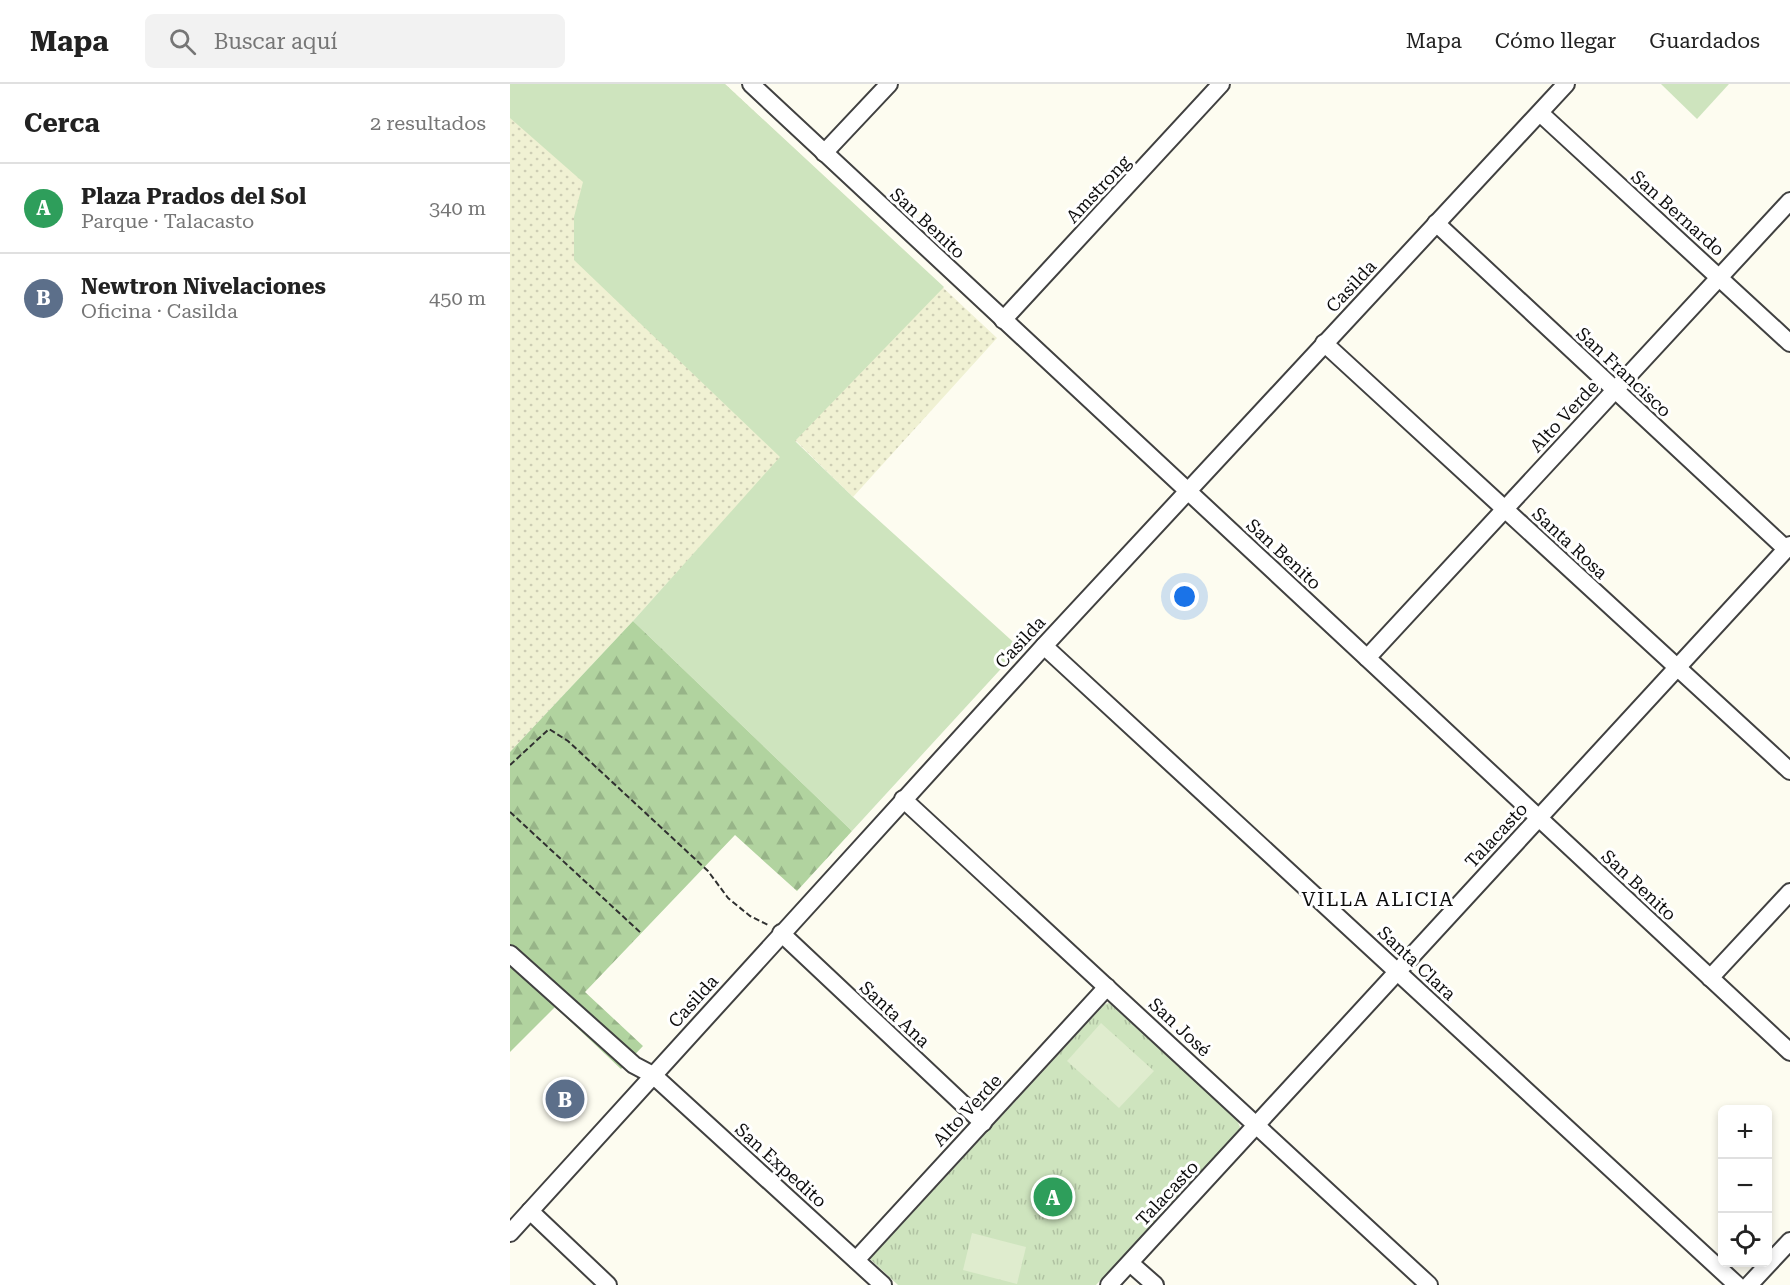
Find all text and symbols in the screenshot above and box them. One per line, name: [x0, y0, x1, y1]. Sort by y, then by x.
search box: [145, 14, 565, 68]
text: Mapa: [30, 25, 109, 58]
icon: search: [166, 25, 199, 58]
text: Buscar aquí: [214, 29, 338, 54]
text: Mapa: [1406, 29, 1462, 53]
text: Cómo llegar: [1495, 29, 1616, 53]
text: Guardados: [1649, 29, 1760, 53]
text: Cerca: [24, 108, 100, 138]
text: 2 resultados: [370, 111, 486, 135]
street label: Amstrong: [1062, 150, 1135, 227]
street label: San Bernardo: [1627, 166, 1729, 260]
street label: San Benito: [886, 183, 970, 263]
text: Plaza Prados del Sol: [81, 184, 306, 209]
text: A: [36, 196, 51, 220]
text: 340 m: [429, 196, 486, 220]
text: Parque · Talacasto: [81, 209, 254, 233]
street label: Casilda: [1322, 255, 1381, 316]
text: Newtron Nivelaciones: [81, 274, 326, 299]
text: B: [36, 286, 51, 310]
text: 450 m: [429, 286, 486, 310]
text: Oficina · Casilda: [81, 299, 238, 323]
street label: San Francisco: [1572, 323, 1676, 421]
street label: Alto Verde: [1525, 376, 1603, 456]
street label: Santa Rosa: [1528, 503, 1612, 583]
street label: San Benito: [1242, 514, 1326, 594]
your location: [1170, 582, 1199, 611]
street label: Casilda: [991, 611, 1050, 672]
street label: Talacasto: [1460, 798, 1532, 872]
street label: San Benito: [1597, 845, 1681, 925]
district label: VILLA ALICIA: [1301, 887, 1455, 911]
street label: Santa Clara: [1374, 922, 1460, 1005]
street label: Casilda: [664, 970, 722, 1032]
street label: Santa Ana: [856, 976, 934, 1052]
street label: San José: [1145, 993, 1215, 1061]
street label: Alto Verde: [928, 1070, 1006, 1150]
pin: B: [546, 1076, 584, 1122]
map controls: [1718, 1105, 1772, 1267]
button: +: [1718, 1105, 1772, 1159]
street label: San Expedito: [731, 1118, 831, 1212]
street label: Talacasto: [1131, 1156, 1203, 1230]
button: −: [1718, 1159, 1772, 1213]
pin: A: [1034, 1174, 1072, 1220]
button: locate: [1718, 1213, 1772, 1267]

